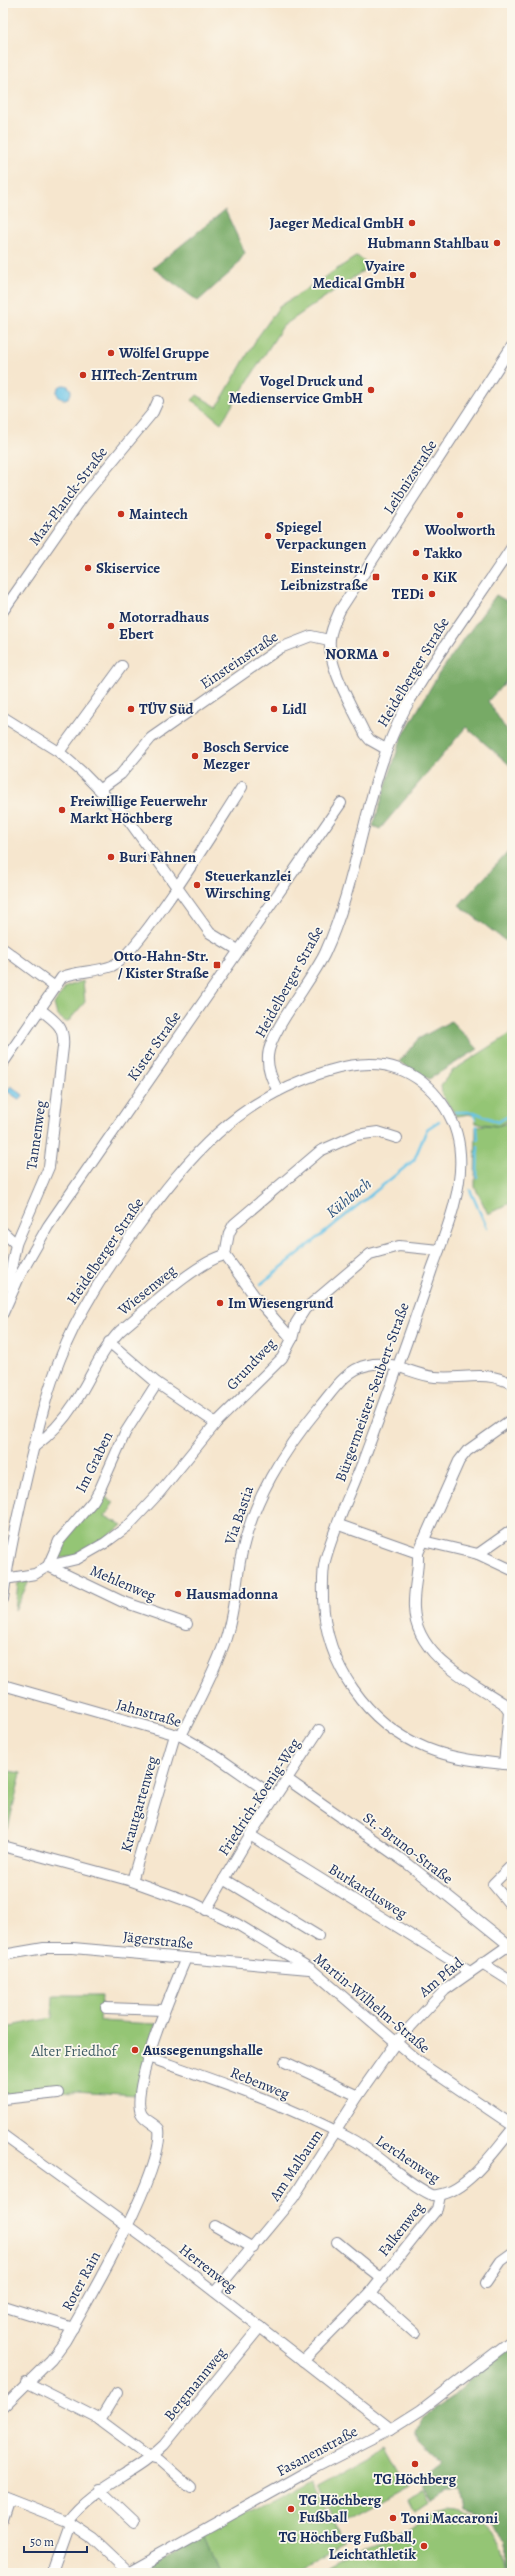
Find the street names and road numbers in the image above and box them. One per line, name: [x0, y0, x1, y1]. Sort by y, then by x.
street label: Leibnizstraße: [379, 436, 442, 518]
street label: Max-Planck-Straße: [24, 442, 112, 549]
street label: Heidelberger Straße: [372, 613, 454, 731]
street label: Einsteinstraße: [196, 626, 282, 694]
street label: Heidelberger Straße: [250, 922, 328, 1041]
street label: Kister Straße: [123, 1007, 186, 1085]
street label: Tannenweg: [21, 1098, 51, 1171]
street label: Heidelberger Straße: [62, 1194, 148, 1308]
street label: Wiesenweg: [113, 1260, 181, 1320]
street label: Bürgermeister-Seubert-Straße: [330, 1299, 414, 1484]
street label: Grundweg: [222, 1333, 281, 1394]
street label: Im Graben: [71, 1428, 117, 1496]
street label: Via Bastia: [219, 1483, 258, 1548]
street label: Mehlenweg: [87, 1560, 160, 1606]
street label: Jahnstraße: [114, 1694, 184, 1732]
street label: Friedrich-Koenig-Weg: [213, 1734, 305, 1860]
street label: Krautgartenweg: [116, 1753, 162, 1854]
street label: St.-Bruno-Straße: [359, 1808, 457, 1889]
street label: Burkardusweg: [325, 1859, 412, 1923]
street label: Jägerstraße: [122, 1926, 194, 1954]
street label: Martin-Wilhelm-Straße: [310, 1948, 435, 2058]
street label: Am Pfad: [414, 1952, 468, 2002]
street label: Rebenweg: [227, 2062, 293, 2104]
street label: Am Malbaum: [264, 2125, 328, 2206]
street label: Lerchenweg: [372, 2130, 444, 2188]
street label: Falkenweg: [373, 2197, 429, 2260]
street label: Herrenweg: [175, 2239, 241, 2297]
street label: Roter Rain: [57, 2248, 105, 2314]
street label: Bergmannweg: [159, 2343, 231, 2425]
street label: Fasanenstraße: [273, 2421, 361, 2481]

